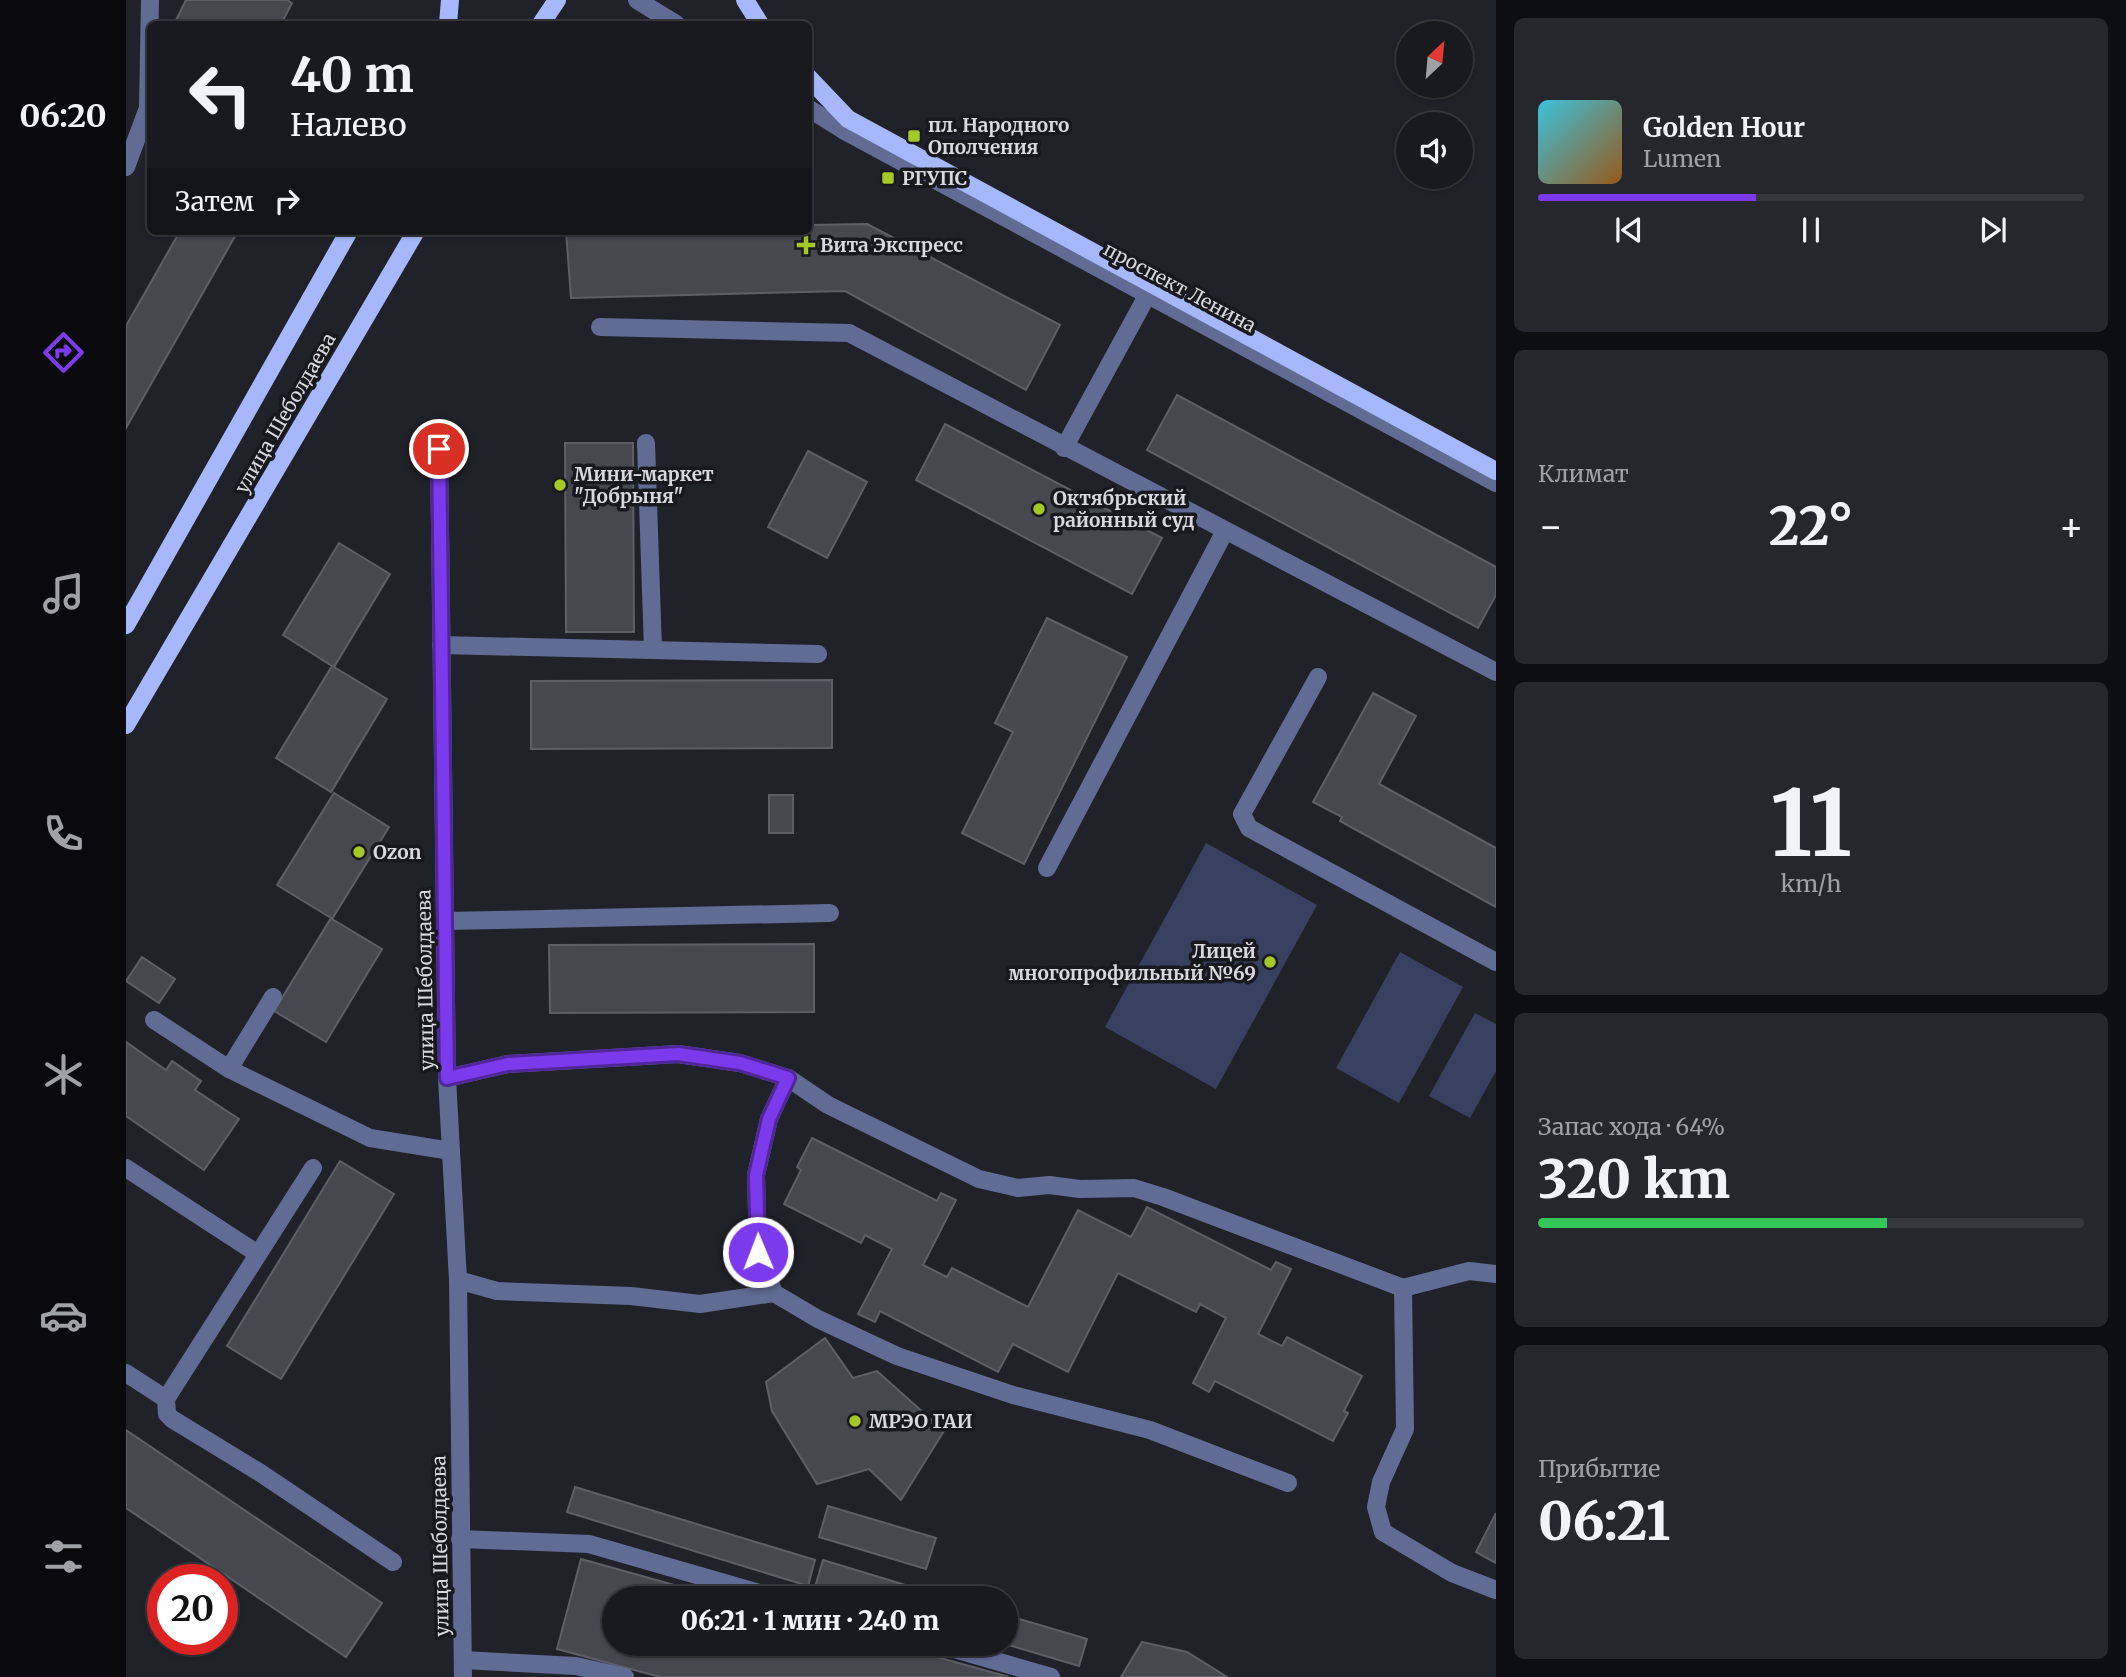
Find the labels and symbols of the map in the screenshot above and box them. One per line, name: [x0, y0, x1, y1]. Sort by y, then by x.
north arrow: [1396, 21, 1474, 98]
place label: пл. Народного Ополчения: [928, 113, 1069, 159]
marker: пл. Народного Ополчения: [906, 128, 922, 144]
place label: РГУПС: [902, 166, 967, 190]
marker: РГУПС: [880, 170, 896, 186]
place label: Вита Экспресс: [820, 233, 963, 257]
marker: Вита Экспресс: [798, 237, 814, 253]
street label: проспект Ленина: [1100, 237, 1260, 337]
street label: улица Шеболдаева: [229, 328, 341, 498]
pin: [409, 419, 469, 479]
place label: Мини-маркет "Добрыня": [574, 462, 714, 508]
marker: Мини-маркет "Добрыня": [552, 477, 568, 493]
place label: Октябрьский районный суд: [1053, 486, 1195, 532]
marker: Октябрьский районный суд: [1031, 501, 1047, 517]
place label: Ozon: [373, 840, 422, 864]
marker: Ozon: [351, 844, 367, 860]
street label: улица Шеболдаева: [411, 889, 439, 1071]
place label: Лицей многопрофильный №69: [1008, 939, 1256, 985]
marker: Лицей многопрофильный №69: [1262, 954, 1278, 970]
position arrow: [721, 1215, 795, 1289]
place label: МРЭО ГАИ: [869, 1409, 973, 1433]
marker: МРЭО ГАИ: [847, 1413, 863, 1429]
street label: улица Шеболдаева: [426, 1455, 454, 1637]
speed limit sign: 20: [147, 1564, 238, 1655]

